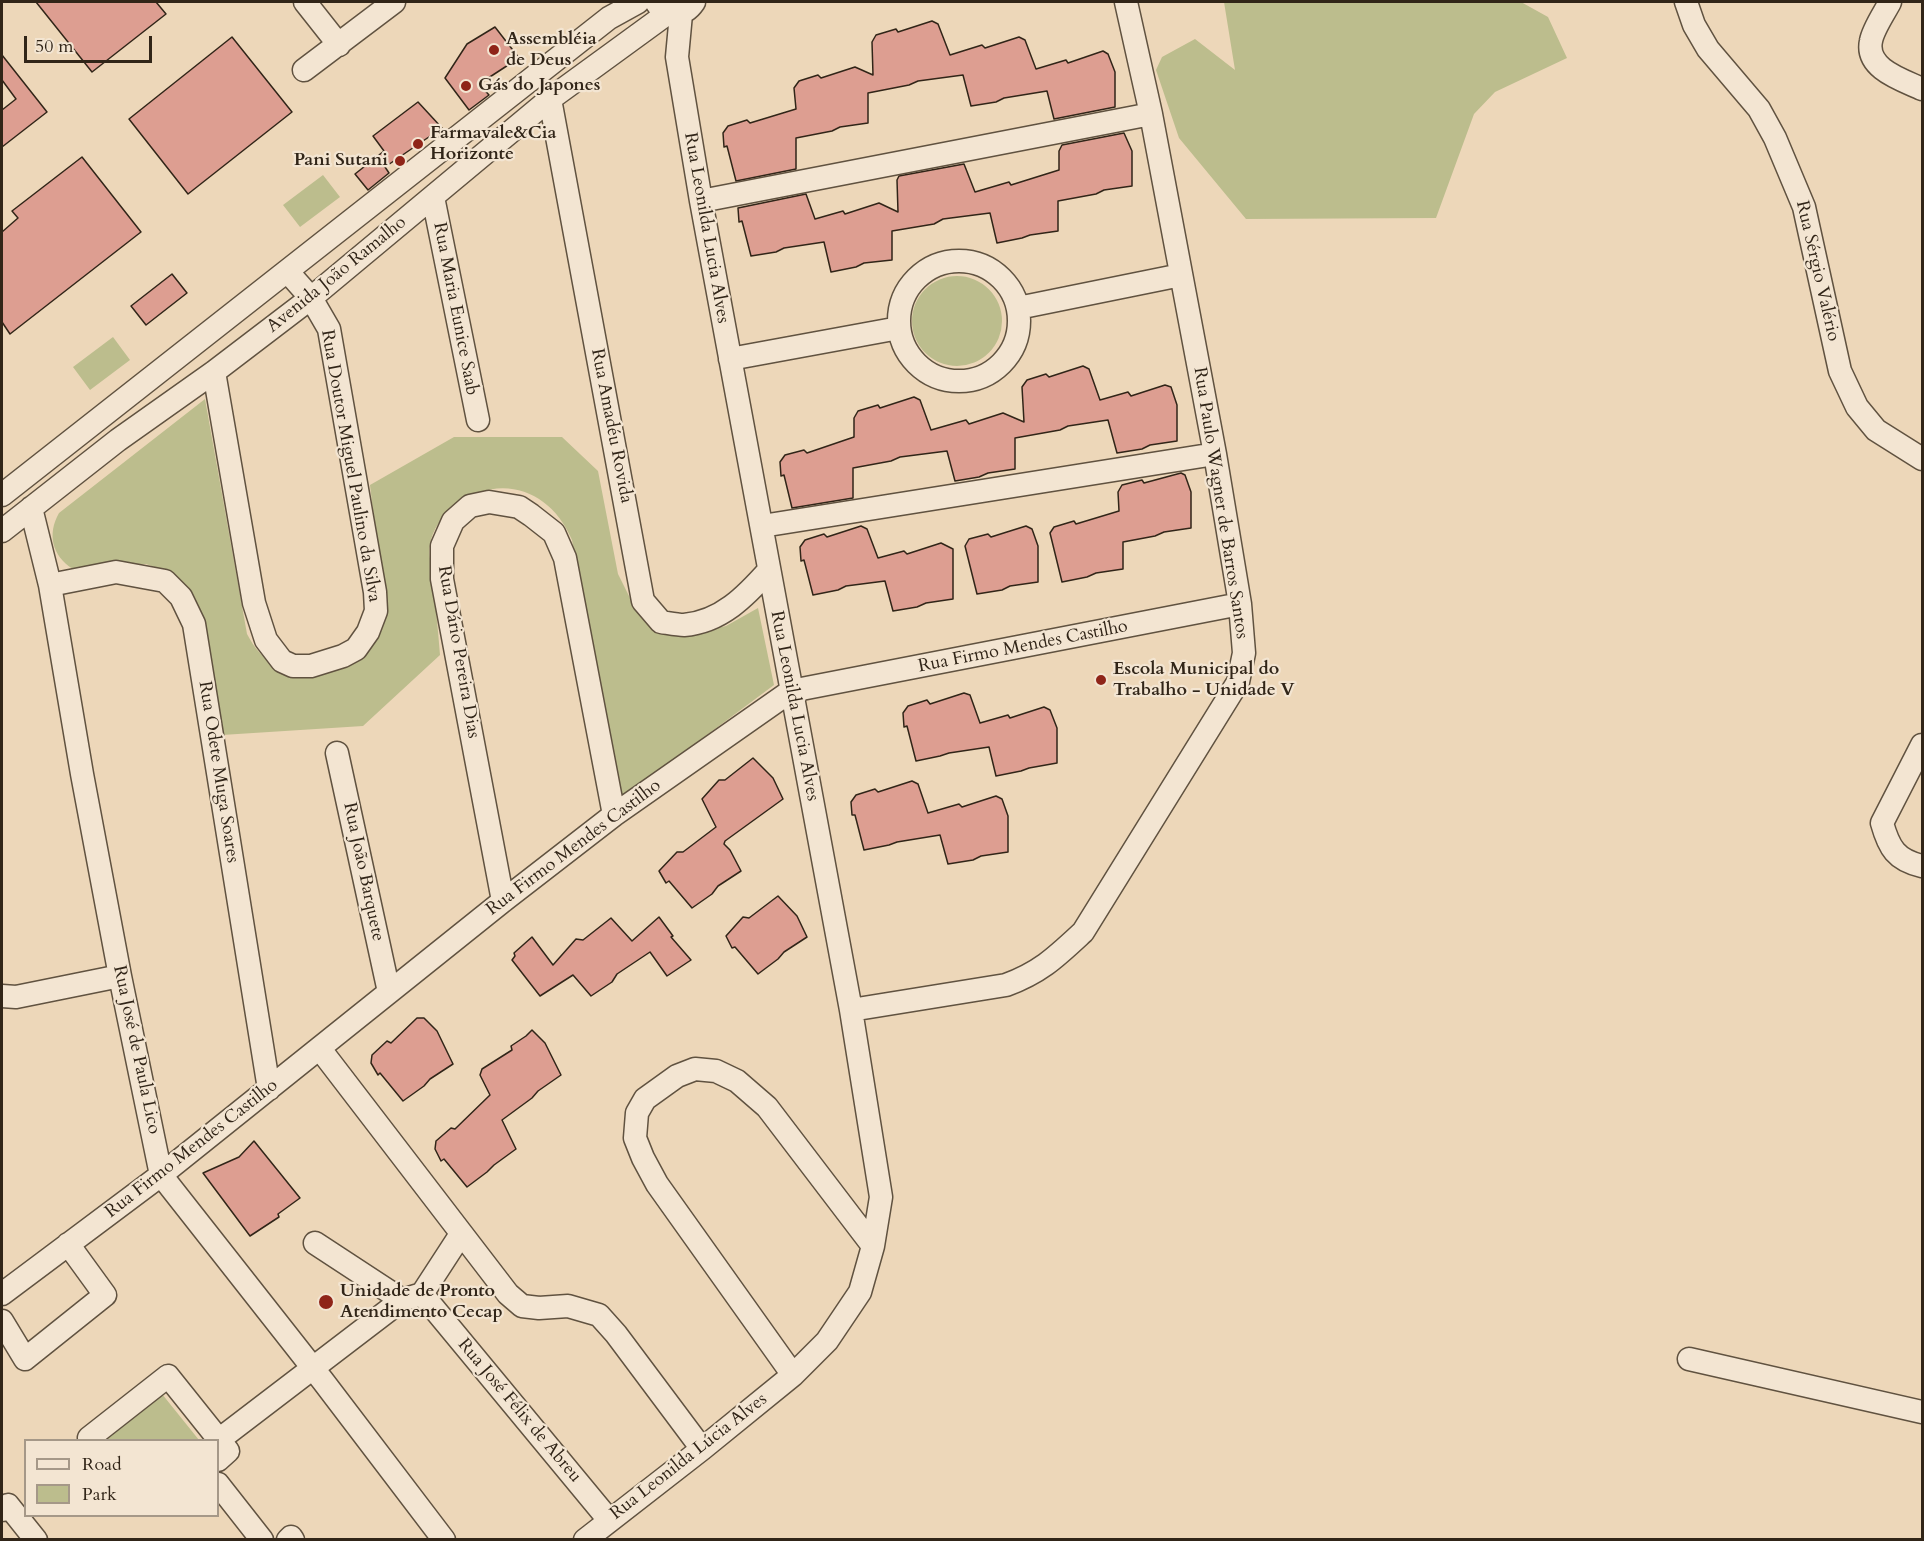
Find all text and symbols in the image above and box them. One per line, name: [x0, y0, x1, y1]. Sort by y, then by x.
scale bar: [27, 24, 154, 62]
place label: Assembléia de Deus: [506, 29, 597, 72]
text: 50 m: [35, 34, 74, 59]
marker: Assembléia de Deus: [487, 43, 501, 57]
place label: Gás do Japones: [478, 75, 600, 97]
marker: Gás do Japones: [459, 79, 473, 93]
place label: Farmavale&Cia Horizonte: [430, 123, 556, 166]
street label: Rua Leonilda Lucia Alves: [679, 131, 733, 325]
marker: Farmavale&Cia Horizonte: [411, 137, 425, 151]
place label: Pani Sutani: [294, 150, 388, 172]
marker: Pani Sutani: [393, 154, 407, 168]
street label: Rua Sérgio Valério: [1790, 199, 1844, 343]
street label: Avenida João Ramalho: [263, 212, 411, 338]
street label: Rua Maria Eunice Saab: [428, 221, 482, 397]
street label: Rua Doutor Miguel Paulino da Silva: [315, 328, 385, 604]
street label: Rua Amadéu Rovida: [585, 347, 637, 505]
street label: Rua Paulo Wagner de Barros Santos: [1188, 366, 1252, 640]
street label: Rua Dário Pereira Dias: [432, 564, 484, 740]
street label: Rua Leonilda Lucia Alves: [765, 609, 823, 803]
street label: Rua Firmo Mendes Castilho: [916, 616, 1130, 678]
place label: Escola Municipal do Trabalho - Unidade V: [1113, 659, 1294, 702]
marker: Escola Municipal do Trabalho - Unidade V: [1094, 673, 1108, 687]
street label: Rua Odete Muga Soares: [193, 680, 243, 864]
street label: Rua Firmo Mendes Castilho: [482, 775, 666, 921]
street label: Rua João Barquete: [338, 801, 388, 943]
street label: Rua José de Paula Lico: [108, 964, 164, 1136]
street label: Rua Firmo Mendes Castilho: [101, 1075, 283, 1223]
place label: Unidade de Pronto Atendimento Cecap: [340, 1281, 503, 1324]
marker: Unidade de Pronto Atendimento Cecap: [317, 1293, 335, 1311]
street label: Rua José Félix de Abreu: [452, 1335, 586, 1487]
street label: Rua Leonilda Lúcia Alves: [606, 1389, 772, 1525]
legend: [24, 1439, 219, 1517]
text: Road: [82, 1452, 122, 1477]
text: Park: [82, 1482, 117, 1507]

